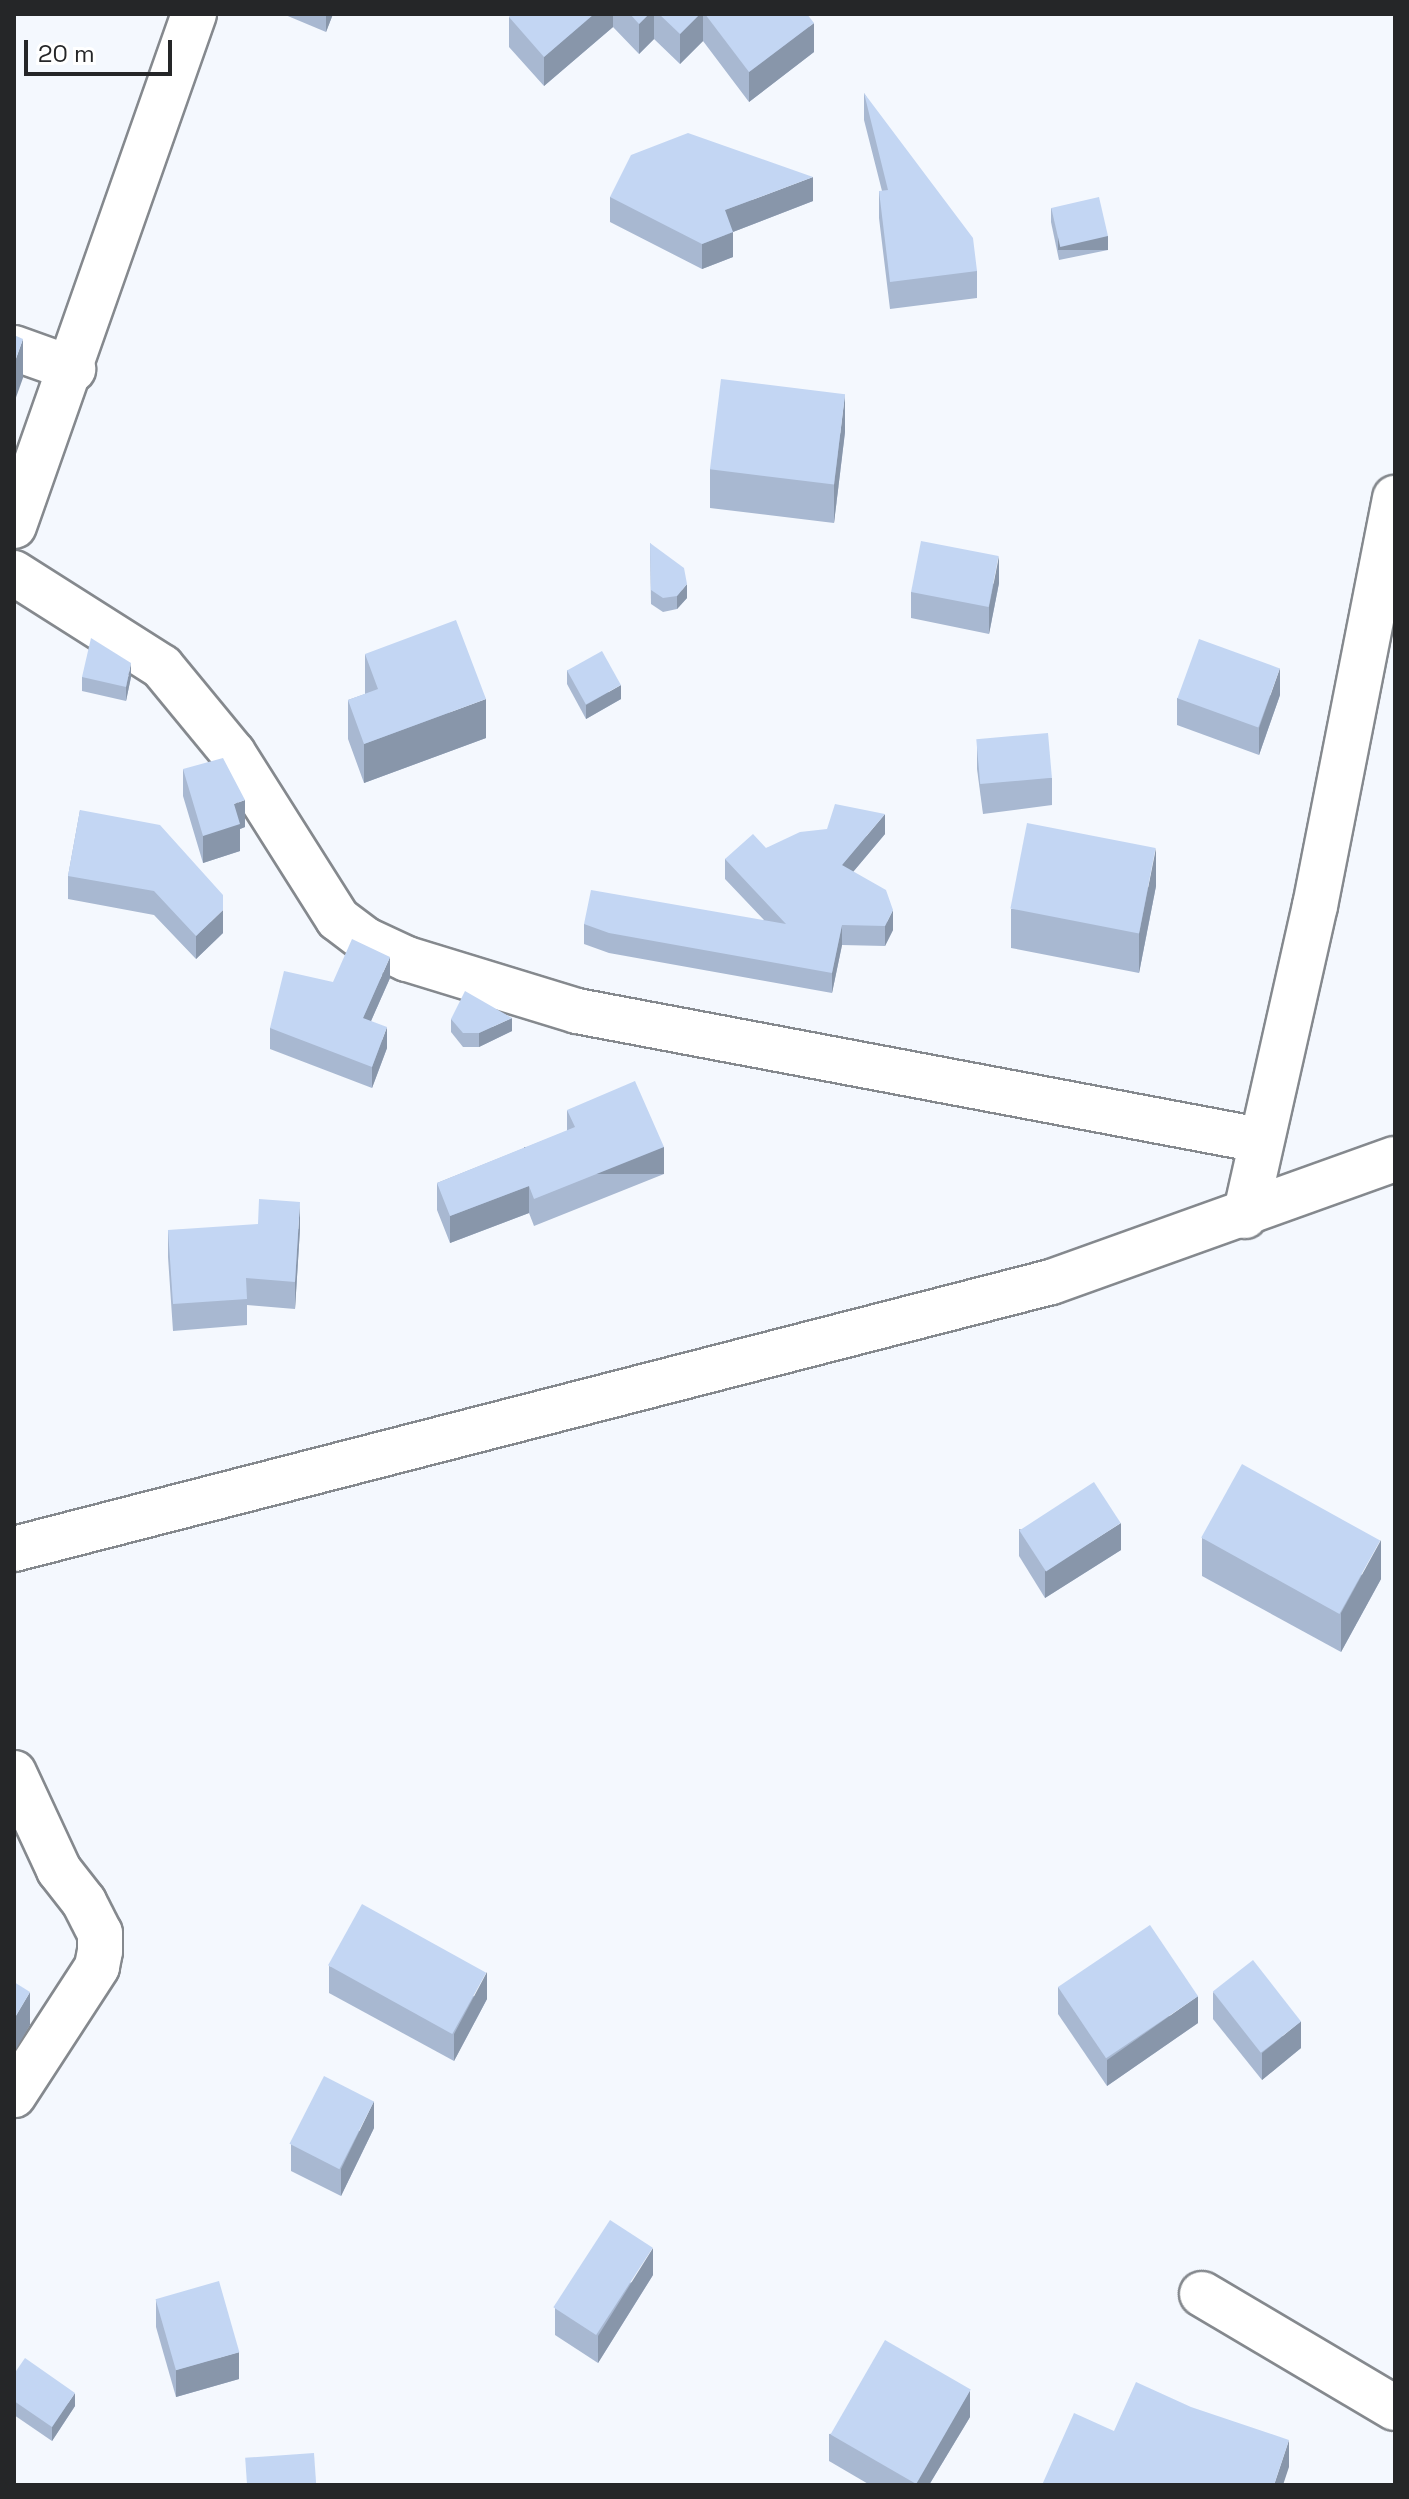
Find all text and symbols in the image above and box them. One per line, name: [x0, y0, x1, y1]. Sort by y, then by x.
scale bar: [28, 24, 176, 74]
text: 20 m: [38, 38, 95, 69]

